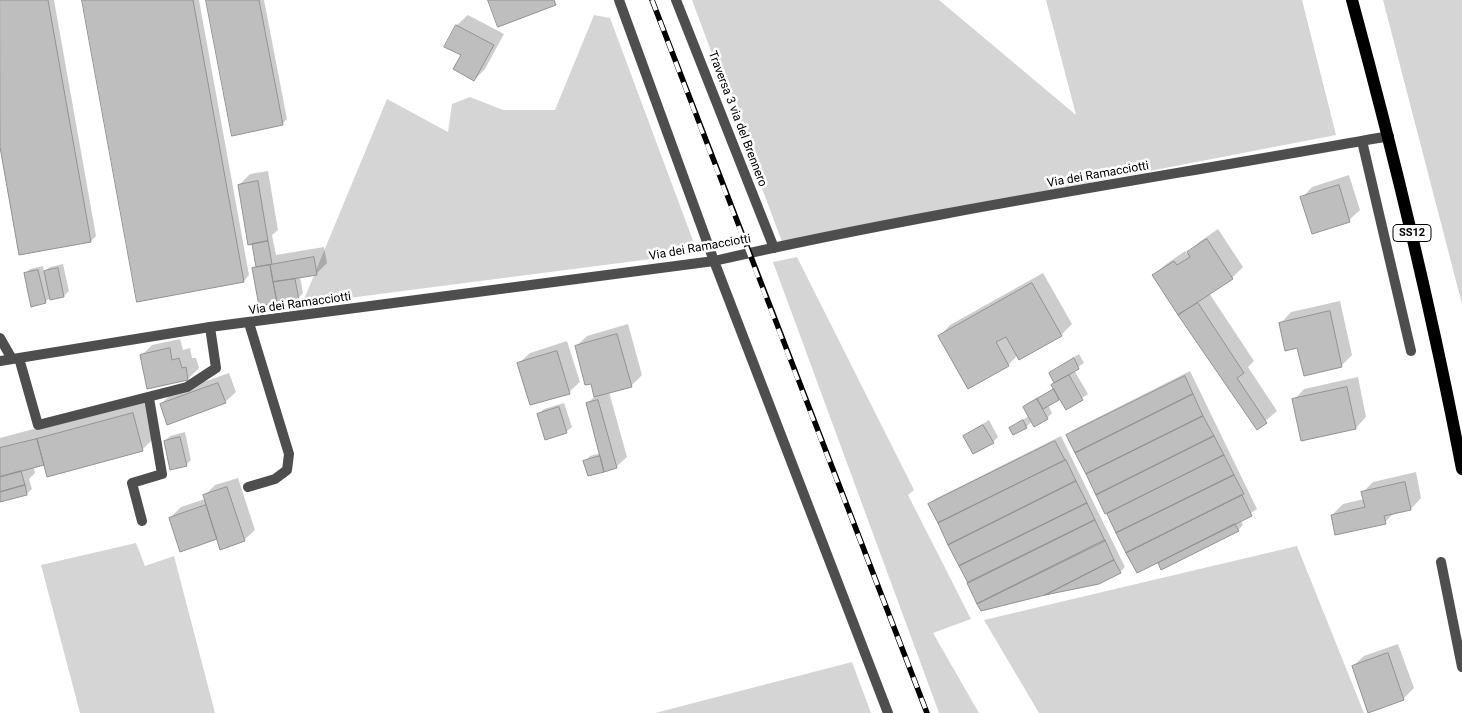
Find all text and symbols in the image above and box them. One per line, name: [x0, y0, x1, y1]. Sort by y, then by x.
street label: Traversa 3 via del Brennero: [704, 49, 770, 189]
street label: Via dei Ramacciotti: [1046, 159, 1150, 191]
road number: SS12: [1393, 224, 1431, 242]
street label: Via dei Ramacciotti: [648, 232, 752, 264]
street label: Via dei Ramacciotti: [248, 290, 352, 318]

